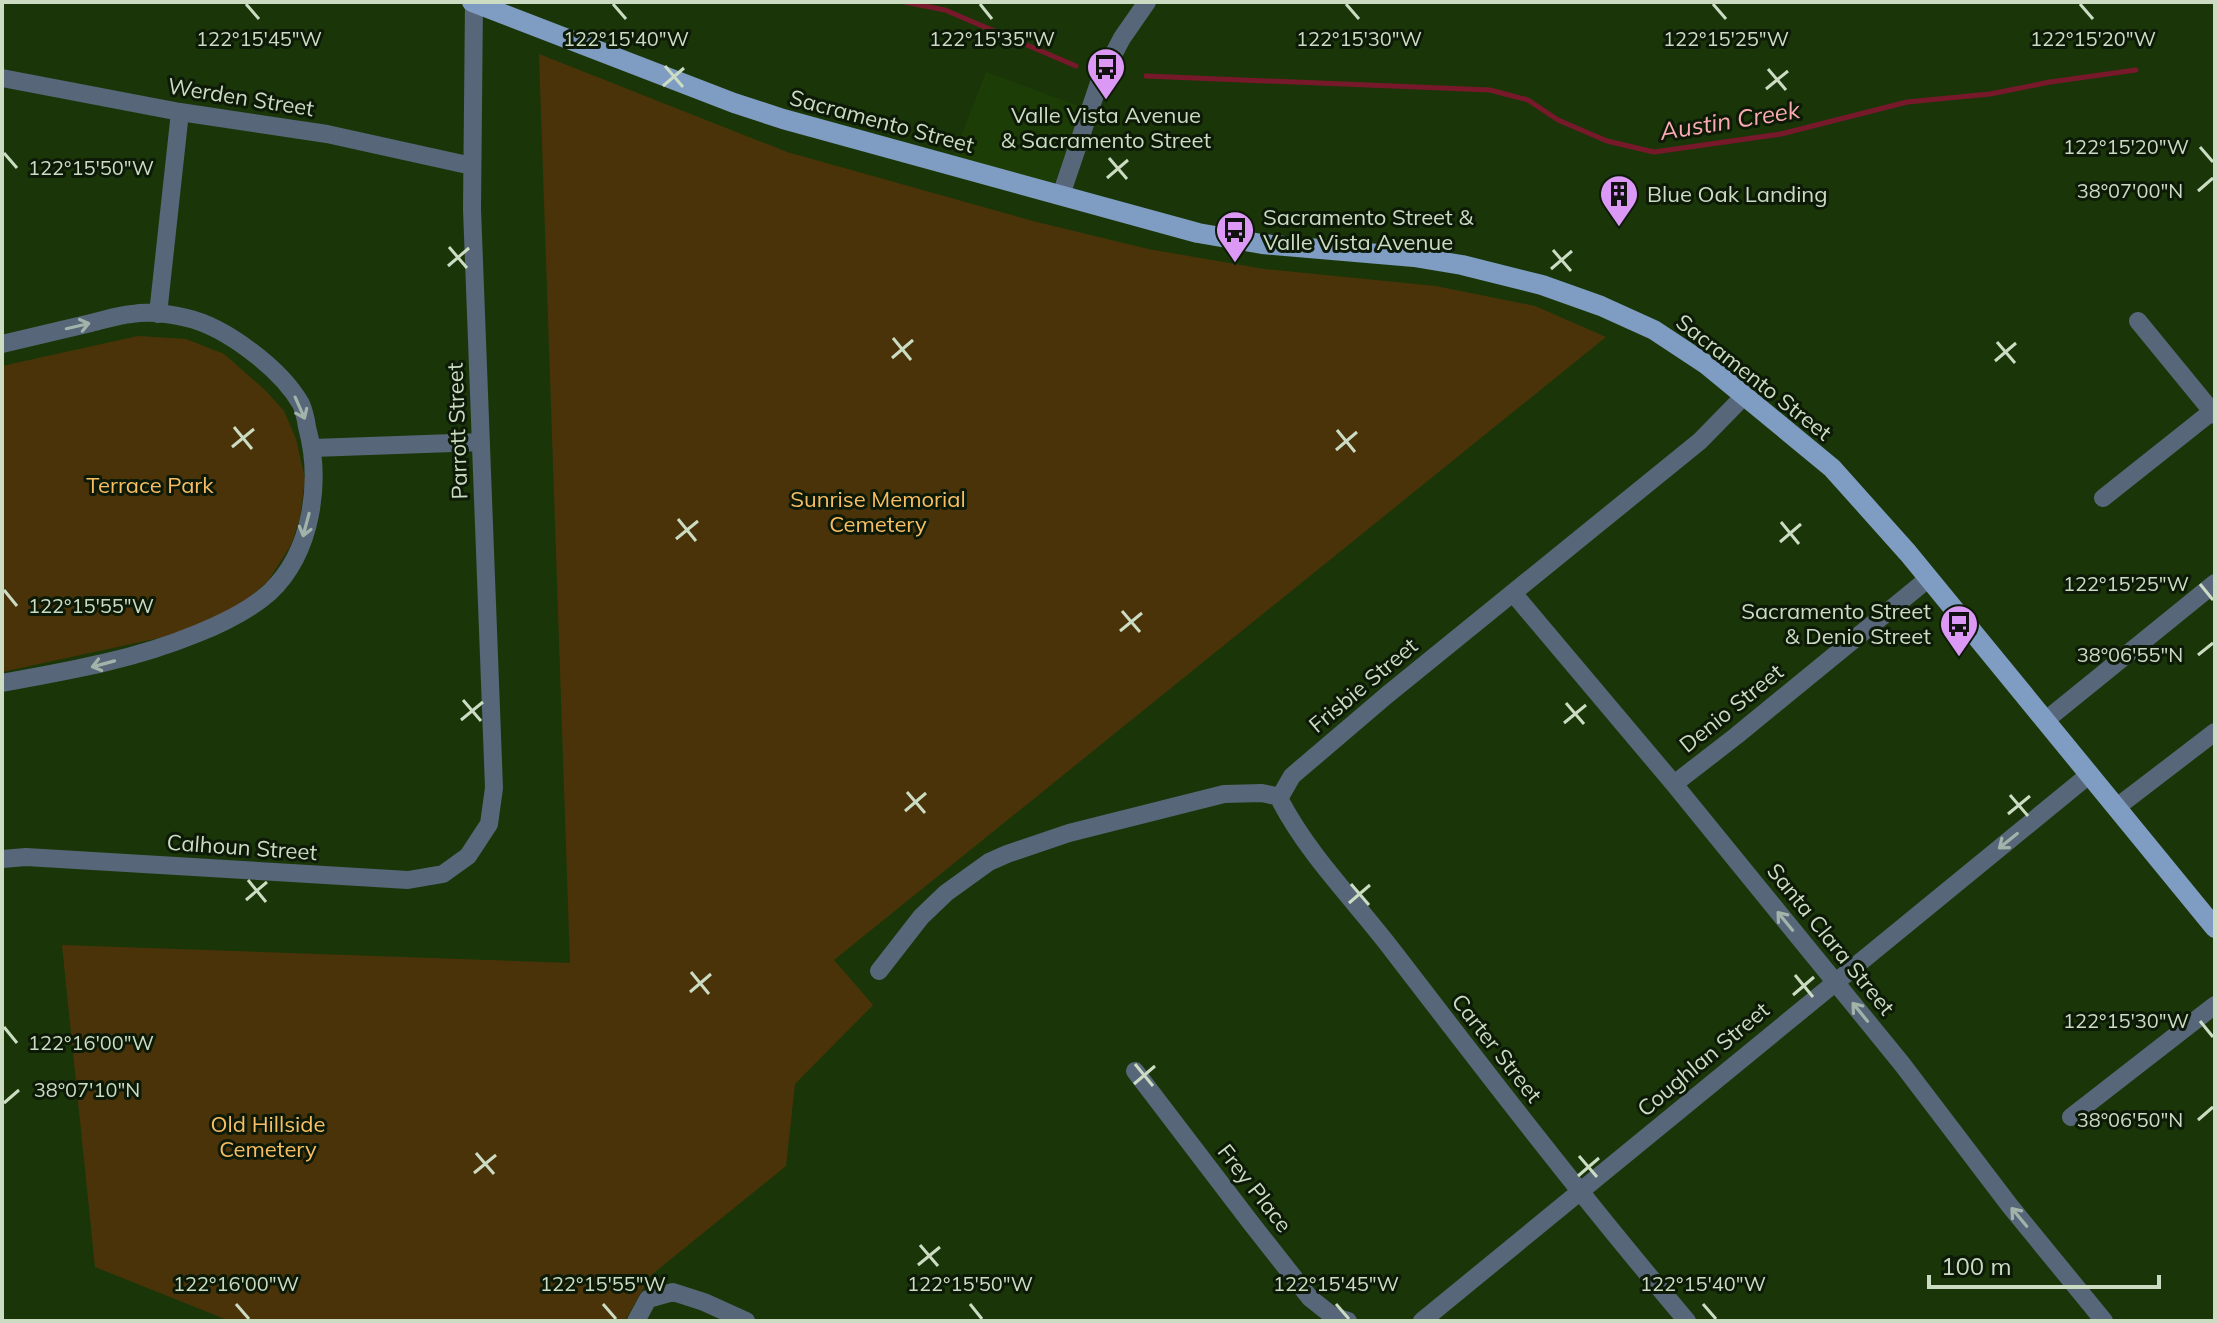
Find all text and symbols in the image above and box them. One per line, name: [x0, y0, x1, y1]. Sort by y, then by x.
text: 122°15'45"W: [196, 26, 322, 51]
text: 122°15'40"W: [563, 26, 689, 51]
text: 122°15'35"W: [929, 26, 1055, 51]
text: 122°15'30"W: [1296, 26, 1422, 51]
text: 122°15'25"W: [1663, 26, 1789, 51]
text: 122°15'20"W: [2030, 26, 2156, 51]
bus stop icon: Valle Vista Avenue & Sacramento Street: [1085, 46, 1127, 101]
street label: Werden Street: [166, 72, 316, 122]
street label: Sacramento Street: [787, 83, 978, 159]
water label: Austin Creek: [1657, 94, 1803, 146]
place label: Valle Vista Avenue & Sacramento Street: [1001, 101, 1211, 154]
text: 122°15'20"W: [2063, 134, 2189, 159]
text: 122°15'50"W: [28, 155, 154, 180]
building icon: Blue Oak Landing: [1598, 173, 1640, 228]
text: 38°07'00"N: [2077, 178, 2183, 203]
place label: Blue Oak Landing: [1647, 180, 1828, 208]
place label: Sacramento Street & Valle Vista Avenue: [1263, 203, 1475, 256]
bus stop icon: Sacramento Street & Valle Vista Avenue: [1214, 209, 1256, 264]
street label: Sacramento Street: [1671, 308, 1838, 447]
one-way arrow: [65, 318, 90, 333]
street label: Parrott Street: [441, 362, 473, 500]
one-way arrow: [293, 396, 308, 420]
park label: Terrace Park: [86, 471, 214, 499]
park label: Sunrise Memorial Cemetery: [790, 485, 966, 538]
one-way arrow: [298, 512, 313, 538]
text: 122°15'25"W: [2063, 571, 2189, 596]
text: 122°15'55"W: [28, 593, 154, 618]
place label: Sacramento Street & Denio Street: [1741, 597, 1931, 650]
bus stop icon: Sacramento Street & Denio Street: [1938, 603, 1980, 658]
street label: Frisbie Street: [1303, 631, 1423, 739]
text: 38°06'55"N: [2077, 642, 2183, 667]
one-way arrow: [91, 657, 117, 672]
street label: Denio Street: [1673, 657, 1789, 758]
street label: Calhoun Street: [166, 828, 318, 866]
one-way arrow: [1998, 832, 2019, 850]
street label: Santa Clara Street: [1761, 857, 1901, 1021]
one-way arrow: [1777, 911, 1794, 932]
street label: Carter Street: [1446, 988, 1548, 1108]
street label: Coughlan Street: [1631, 996, 1775, 1122]
one-way arrow: [1851, 1002, 1868, 1023]
text: 122°15'30"W: [2063, 1008, 2189, 1033]
text: 122°16'00"W: [28, 1030, 154, 1055]
text: 38°07'10"N: [34, 1077, 140, 1102]
text: 38°06'50"N: [2077, 1107, 2183, 1132]
park label: Old Hillside Cemetery: [210, 1110, 326, 1163]
street label: Frey Place: [1212, 1138, 1298, 1238]
one-way arrow: [2010, 1207, 2028, 1228]
scale bar: [1929, 1239, 2159, 1289]
text: 100 m: [1941, 1251, 2012, 1281]
text: 122°16'00"W: [173, 1271, 299, 1296]
text: 122°15'55"W: [540, 1271, 666, 1296]
text: 122°15'50"W: [907, 1271, 1033, 1296]
text: 122°15'45"W: [1273, 1271, 1399, 1296]
text: 122°15'40"W: [1640, 1271, 1766, 1296]

